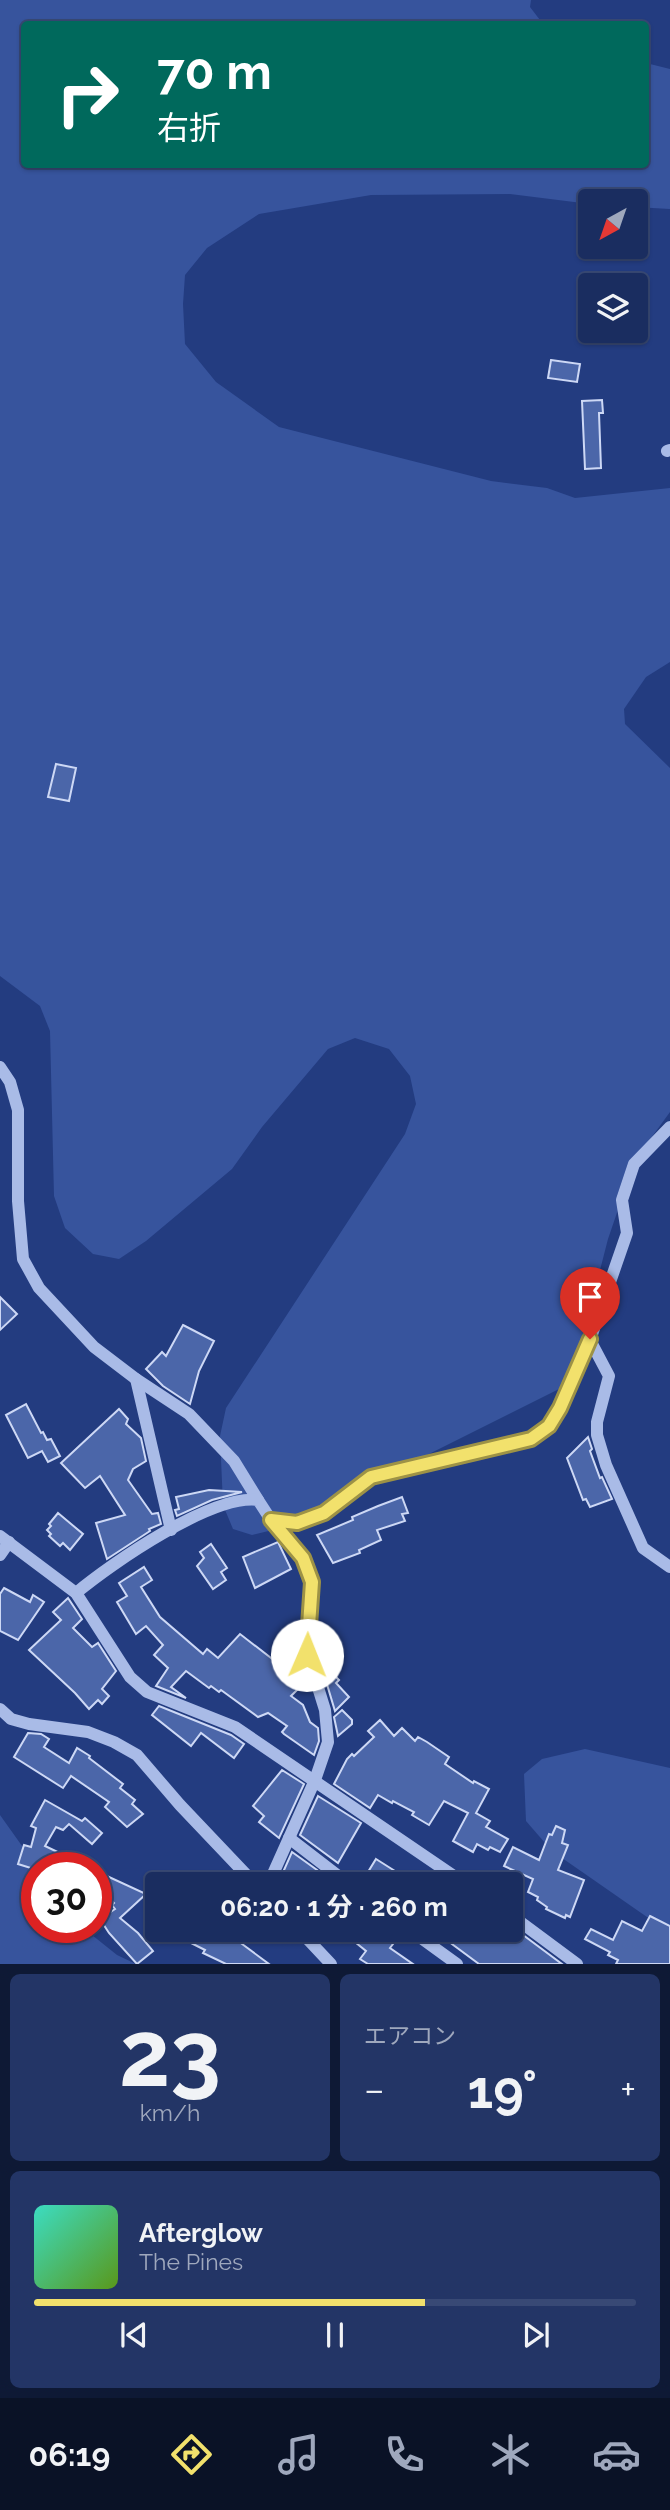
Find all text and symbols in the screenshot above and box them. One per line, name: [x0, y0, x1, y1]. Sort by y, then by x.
text: 70 m: [157, 43, 272, 100]
icon: right: [42, 49, 133, 140]
text: 右折: [157, 109, 221, 146]
north arrow: [578, 189, 648, 259]
map controls: [578, 189, 648, 343]
button: layers: [578, 273, 648, 343]
pin: [560, 1267, 620, 1339]
icon: arrive: [571, 1278, 609, 1316]
position arrow: [270, 1618, 344, 1692]
speed limit sign: 30: [21, 1852, 112, 1943]
text: 06:20 · 1 分 · 260 m: [220, 1892, 448, 1922]
text: 23: [119, 2000, 221, 2107]
text: エアコン: [364, 2022, 456, 2049]
text: 19°: [468, 2059, 537, 2120]
text: −: [364, 2067, 384, 2112]
text: +: [620, 2067, 636, 2112]
text: km/h: [140, 2099, 200, 2126]
text: Afterglow: [139, 2218, 263, 2248]
text: The Pines: [139, 2248, 243, 2275]
icon: previous: [115, 2316, 153, 2354]
icon: pause: [316, 2316, 354, 2354]
icon: next: [517, 2316, 555, 2354]
icon: directions: [167, 2430, 216, 2479]
icon: music: [274, 2430, 323, 2479]
icon: phone: [380, 2430, 429, 2479]
icon: climate: [486, 2430, 535, 2479]
icon: car: [592, 2430, 641, 2479]
text: 06:19: [29, 2436, 110, 2473]

